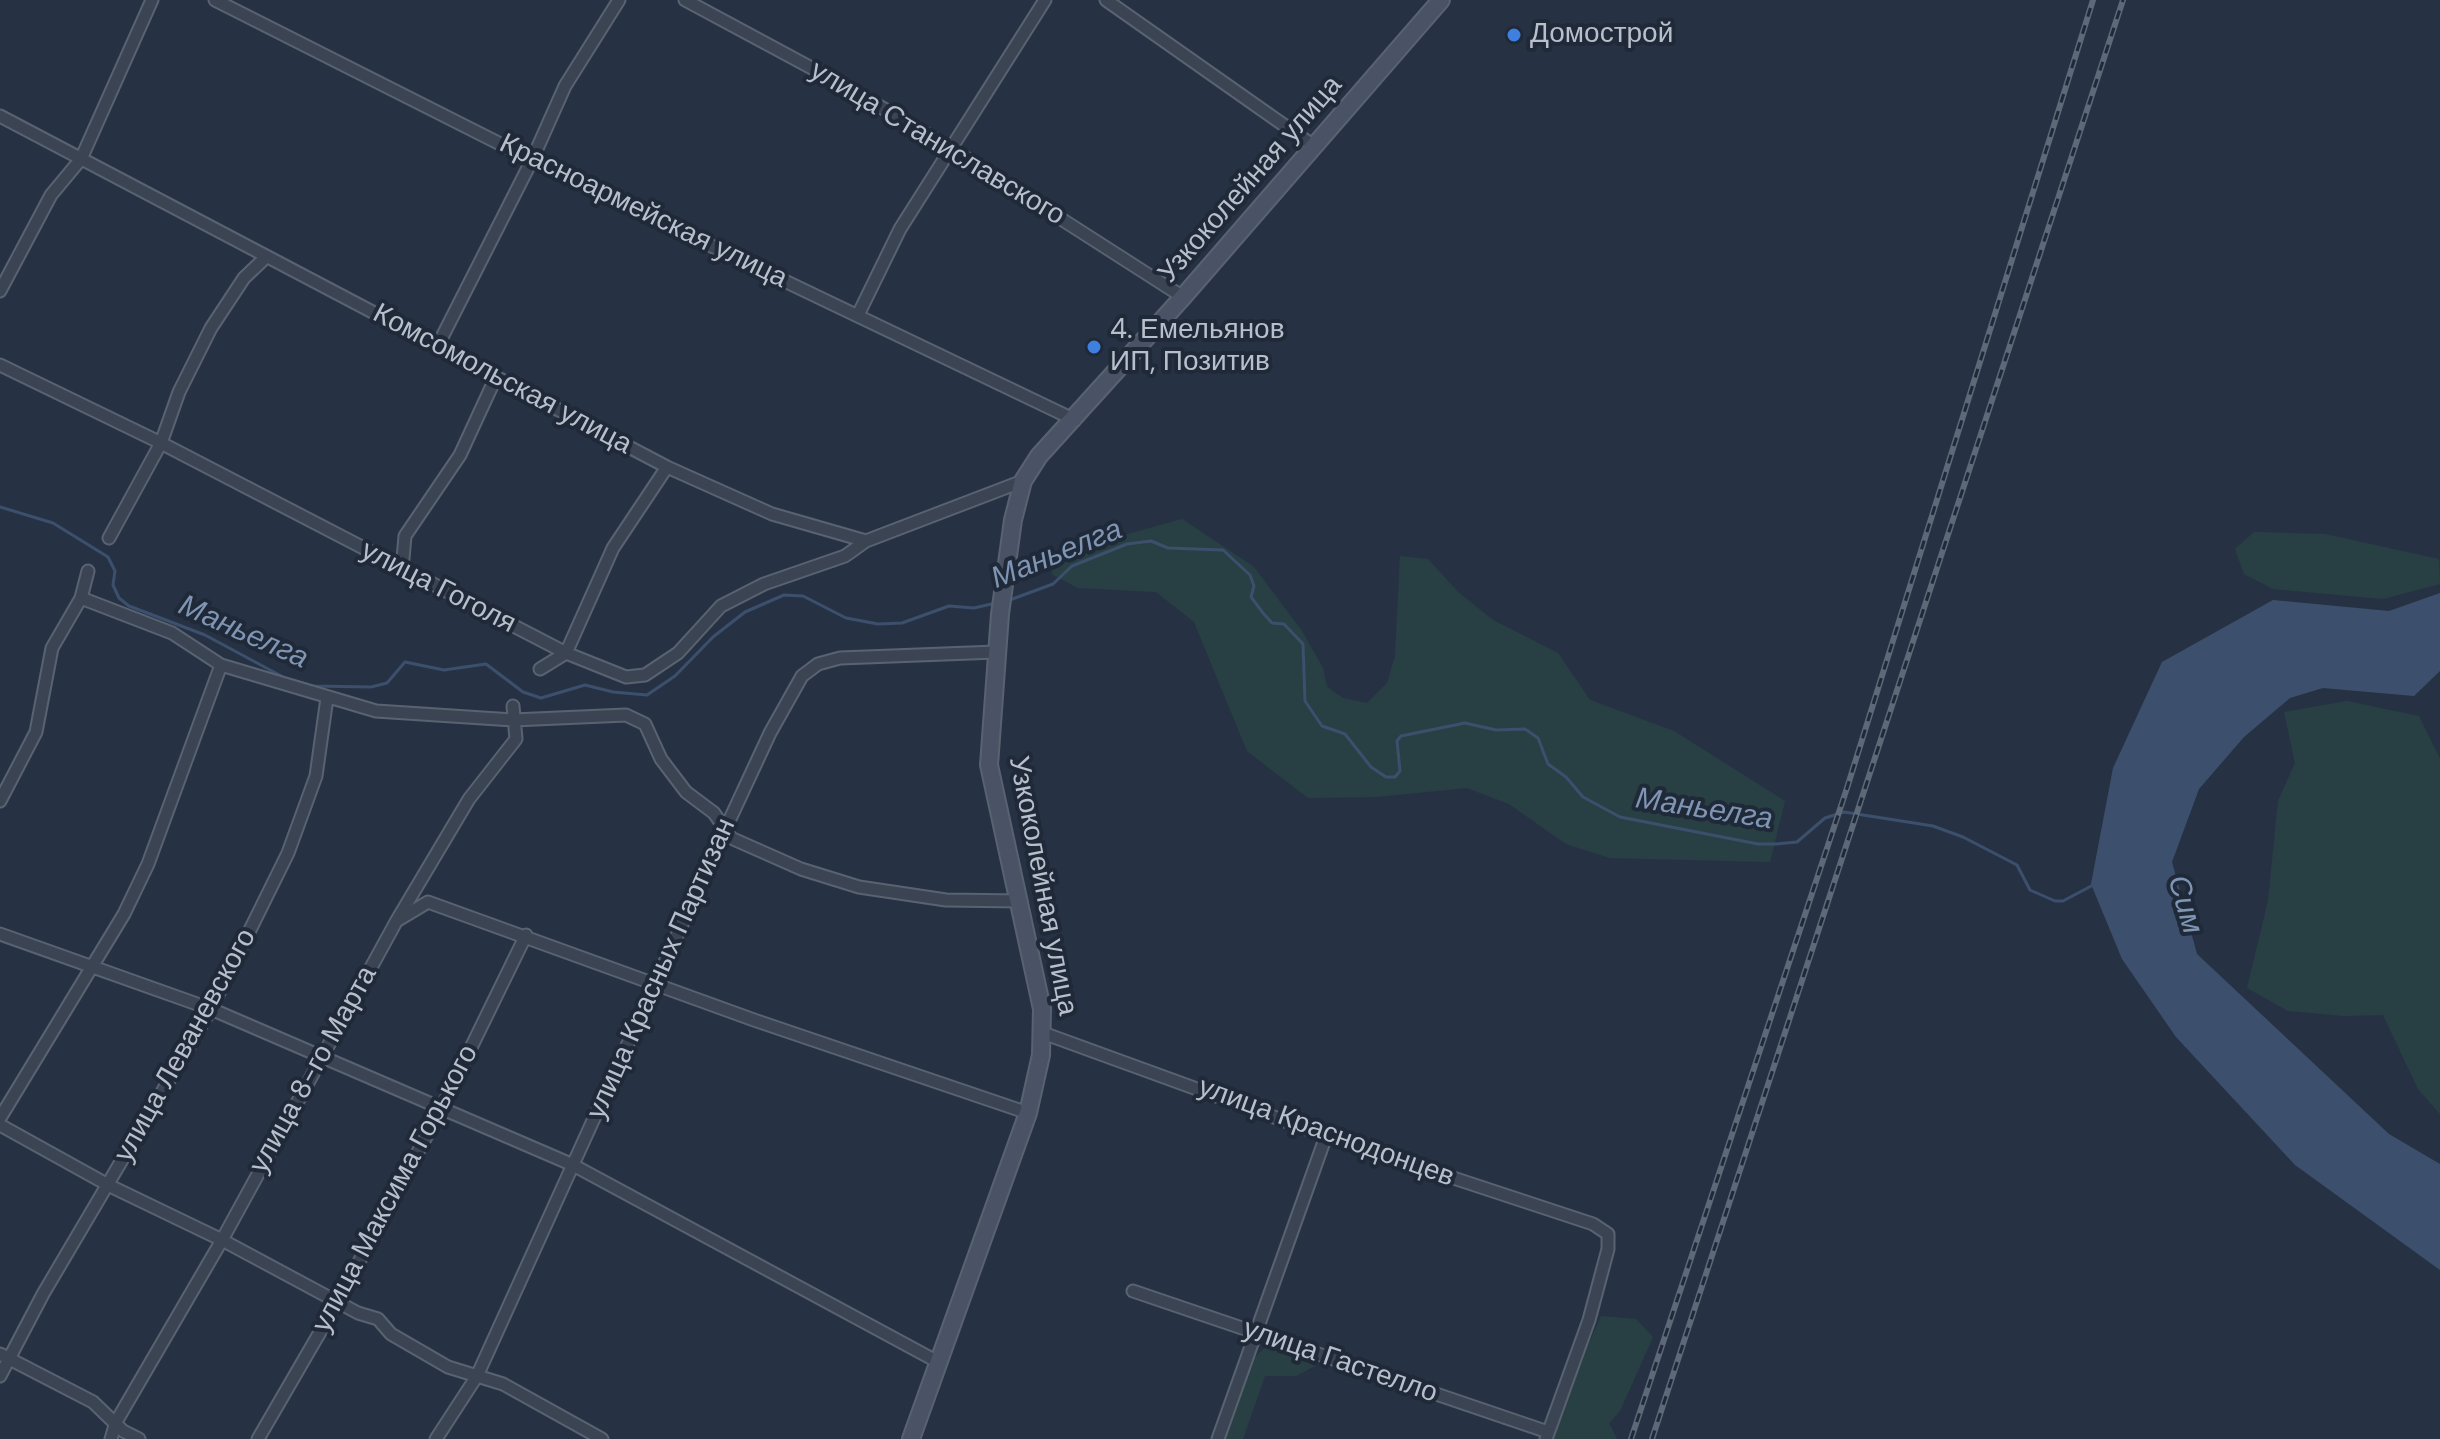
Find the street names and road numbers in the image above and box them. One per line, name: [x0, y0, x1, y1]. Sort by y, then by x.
street label: улица Станиславского: [803, 55, 1071, 233]
street label: Узкоколейная улица: [1152, 70, 1350, 290]
street label: Красноармейская улица: [494, 128, 792, 296]
street label: Комсомольская улица: [367, 298, 637, 462]
street label: улица Гоголя: [355, 535, 521, 641]
street label: Узкоколейная улица: [1000, 754, 1084, 1018]
street label: улица Красных Партизан: [580, 813, 744, 1125]
street label: улица Леваневского: [108, 924, 264, 1168]
street label: улица 8-го Марта: [243, 961, 385, 1179]
street label: улица Максима Горького: [306, 1040, 486, 1338]
street label: улица Краснодонцев: [1193, 1071, 1459, 1195]
street label: улица Гастелло: [1238, 1313, 1442, 1411]

